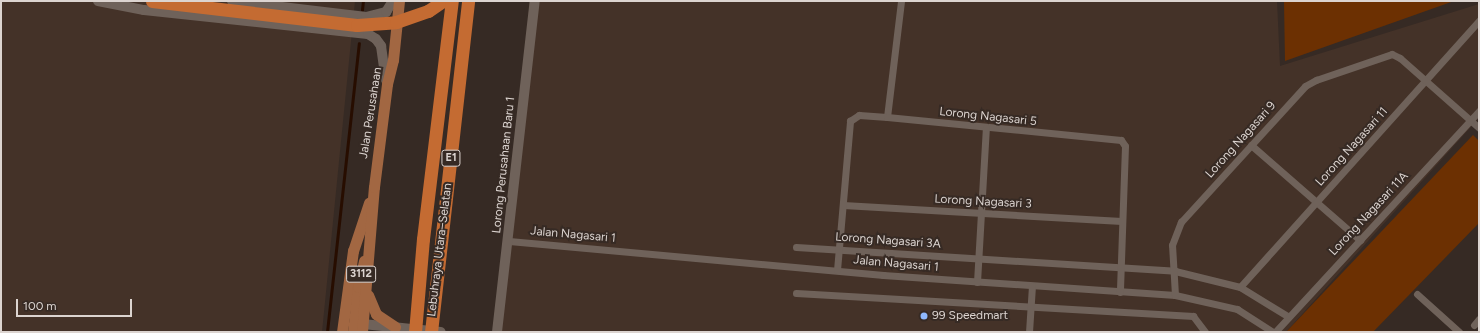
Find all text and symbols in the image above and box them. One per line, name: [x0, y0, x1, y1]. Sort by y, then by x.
street label: Jalan Perusahaan: [357, 66, 385, 160]
street label: Lorong Perusahaan Baru 1: [490, 96, 518, 234]
street label: Lorong Nagasari 9: [1203, 99, 1279, 181]
street label: Lorong Nagasari 5: [939, 105, 1037, 129]
street label: Lorong Nagasari 11: [1313, 105, 1391, 189]
road number: E1: [441, 149, 461, 167]
street label: Lorong Nagasari 11A: [1327, 169, 1411, 259]
street label: Lebuhraya Utara–Selatan: [425, 182, 455, 318]
street label: Lorong Nagasari 3: [934, 192, 1032, 212]
street label: Jalan Nagasari 1: [530, 224, 616, 246]
street label: Lorong Nagasari 3A: [835, 230, 941, 252]
street label: Jalan Nagasari 1: [853, 253, 939, 275]
road number: 3112: [346, 265, 376, 283]
scale bar: [18, 291, 134, 317]
text: 100 m: [23, 299, 57, 313]
place label: 99 Speedmart: [932, 309, 1008, 323]
marker: 99 Speedmart: [919, 311, 929, 321]

